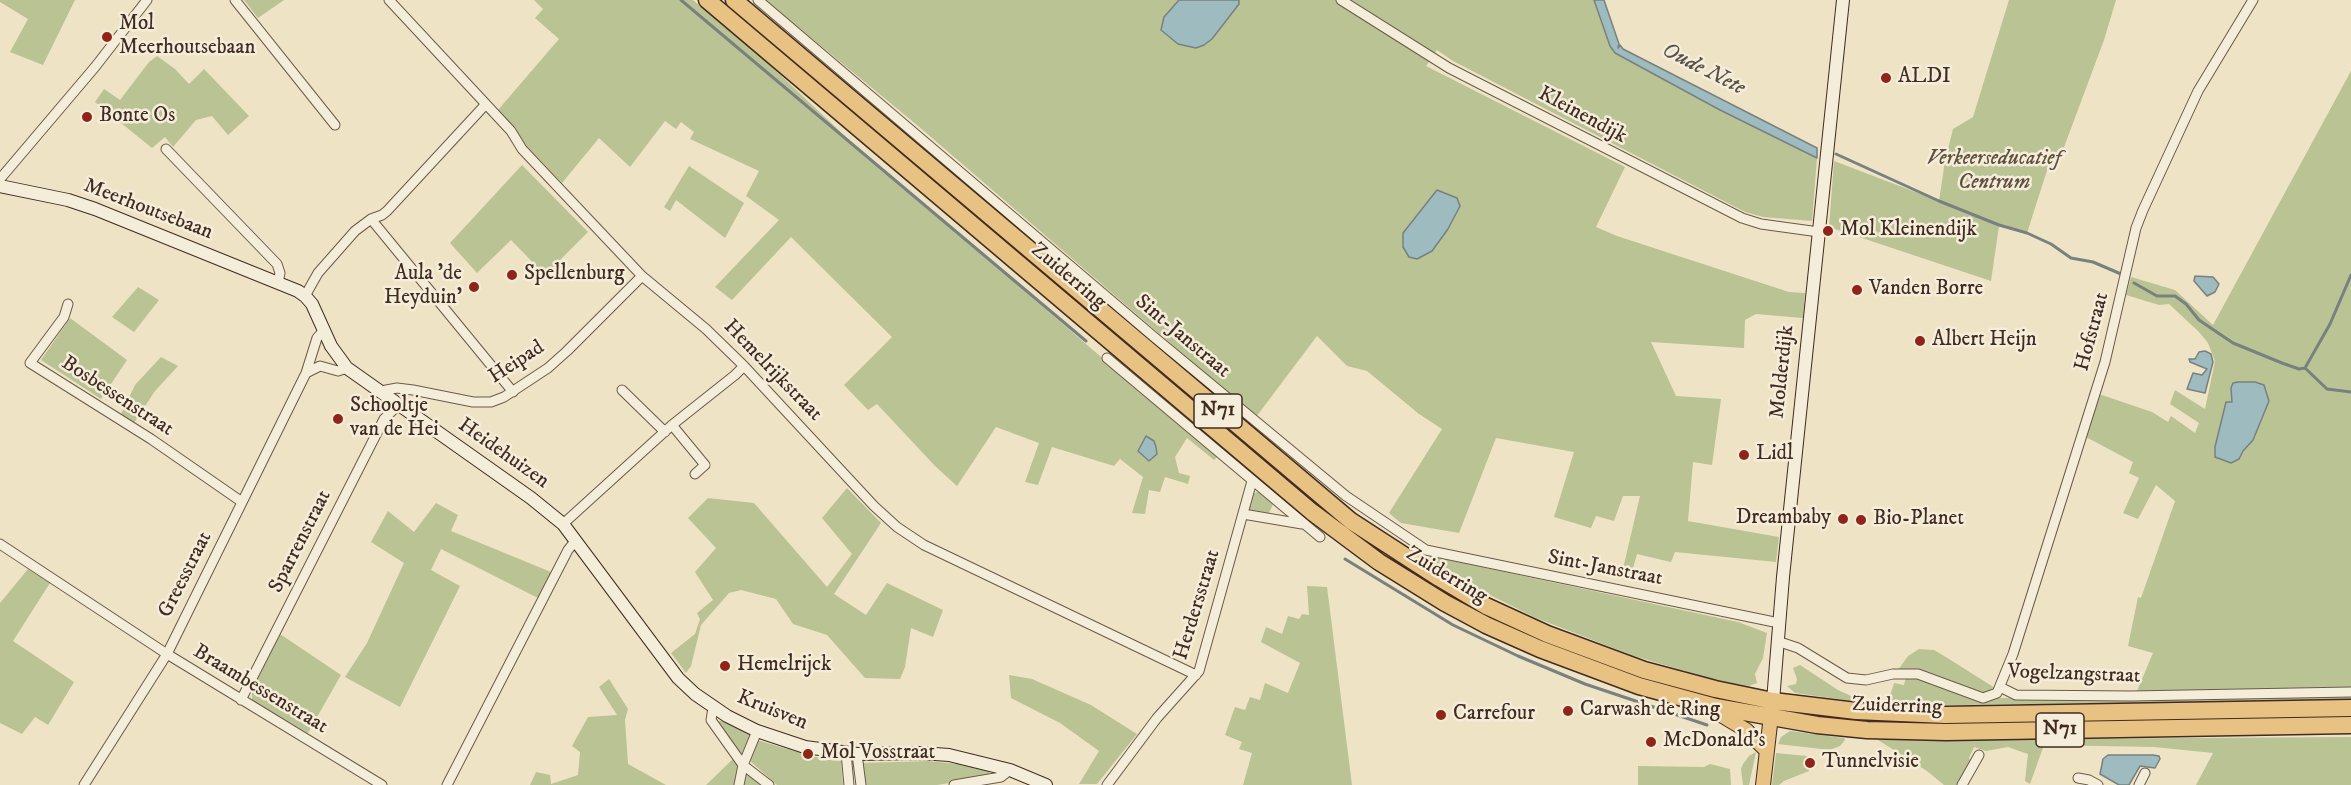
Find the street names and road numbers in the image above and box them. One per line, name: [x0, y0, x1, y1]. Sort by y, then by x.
street label: Kleinendijk: [1533, 82, 1631, 150]
street label: Meerhoutsebaan: [80, 174, 216, 246]
street label: Zuiderring: [1025, 238, 1111, 316]
street label: Sint-Janstraat: [1129, 290, 1235, 384]
street label: Hofstraat: [2070, 290, 2116, 374]
street label: Hemelrijkstraat: [717, 315, 827, 427]
street label: Molderdijk: [1766, 324, 1800, 420]
street label: Heipad: [484, 336, 550, 390]
street label: Bosbessenstraat: [56, 351, 178, 443]
road number: N71: [1194, 394, 1242, 428]
street label: Heidehuizen: [452, 413, 554, 495]
street label: Sparrenstraat: [264, 486, 338, 598]
street label: Greesstraat: [154, 528, 218, 622]
street label: Zuiderring: [1401, 542, 1491, 610]
street label: Sint-Janstraat: [1545, 546, 1665, 592]
street label: Herdersstraat: [1169, 547, 1227, 663]
street label: Braambessenstraat: [188, 640, 332, 740]
street label: Vogelzangstraat: [2007, 660, 2141, 690]
street label: Kruisven: [733, 685, 811, 737]
street label: Zuiderring: [1851, 693, 1943, 721]
road number: N71: [2036, 713, 2084, 747]

